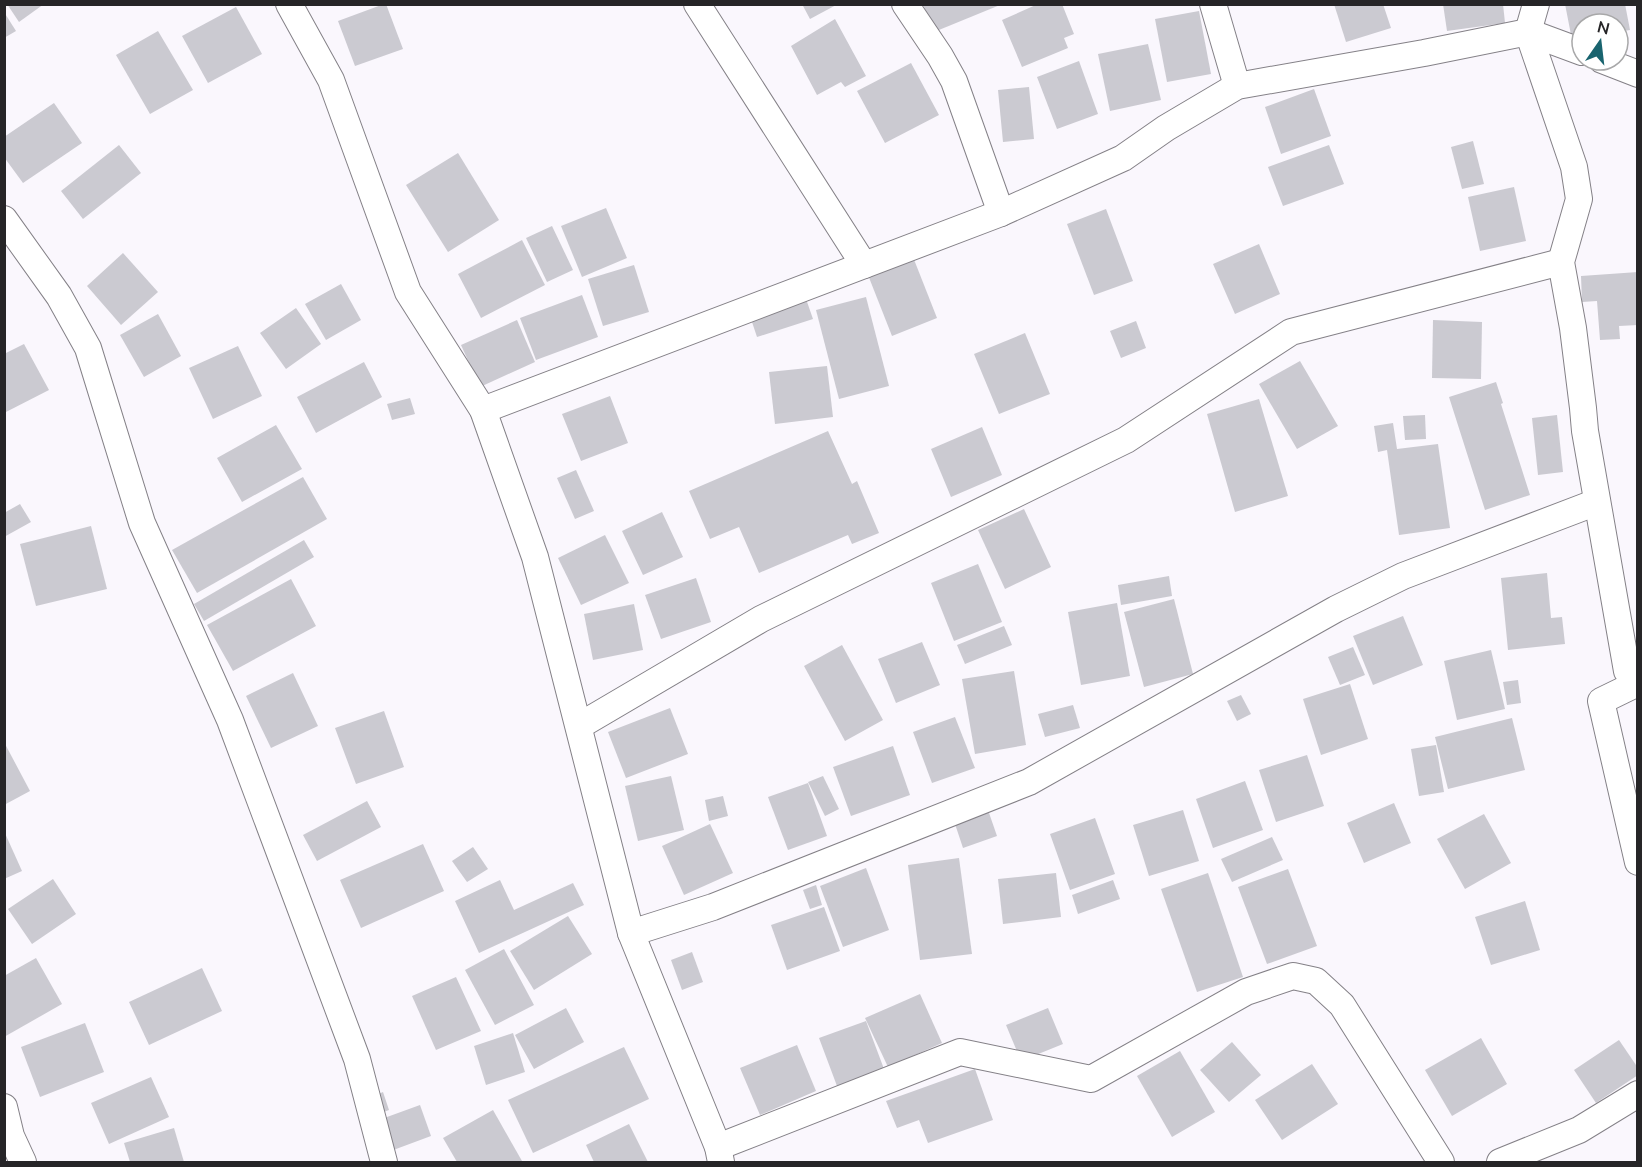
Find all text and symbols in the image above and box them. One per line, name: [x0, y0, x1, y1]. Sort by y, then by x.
north arrow: [1570, 12, 1630, 72]
text: N: [1595, 16, 1612, 39]

